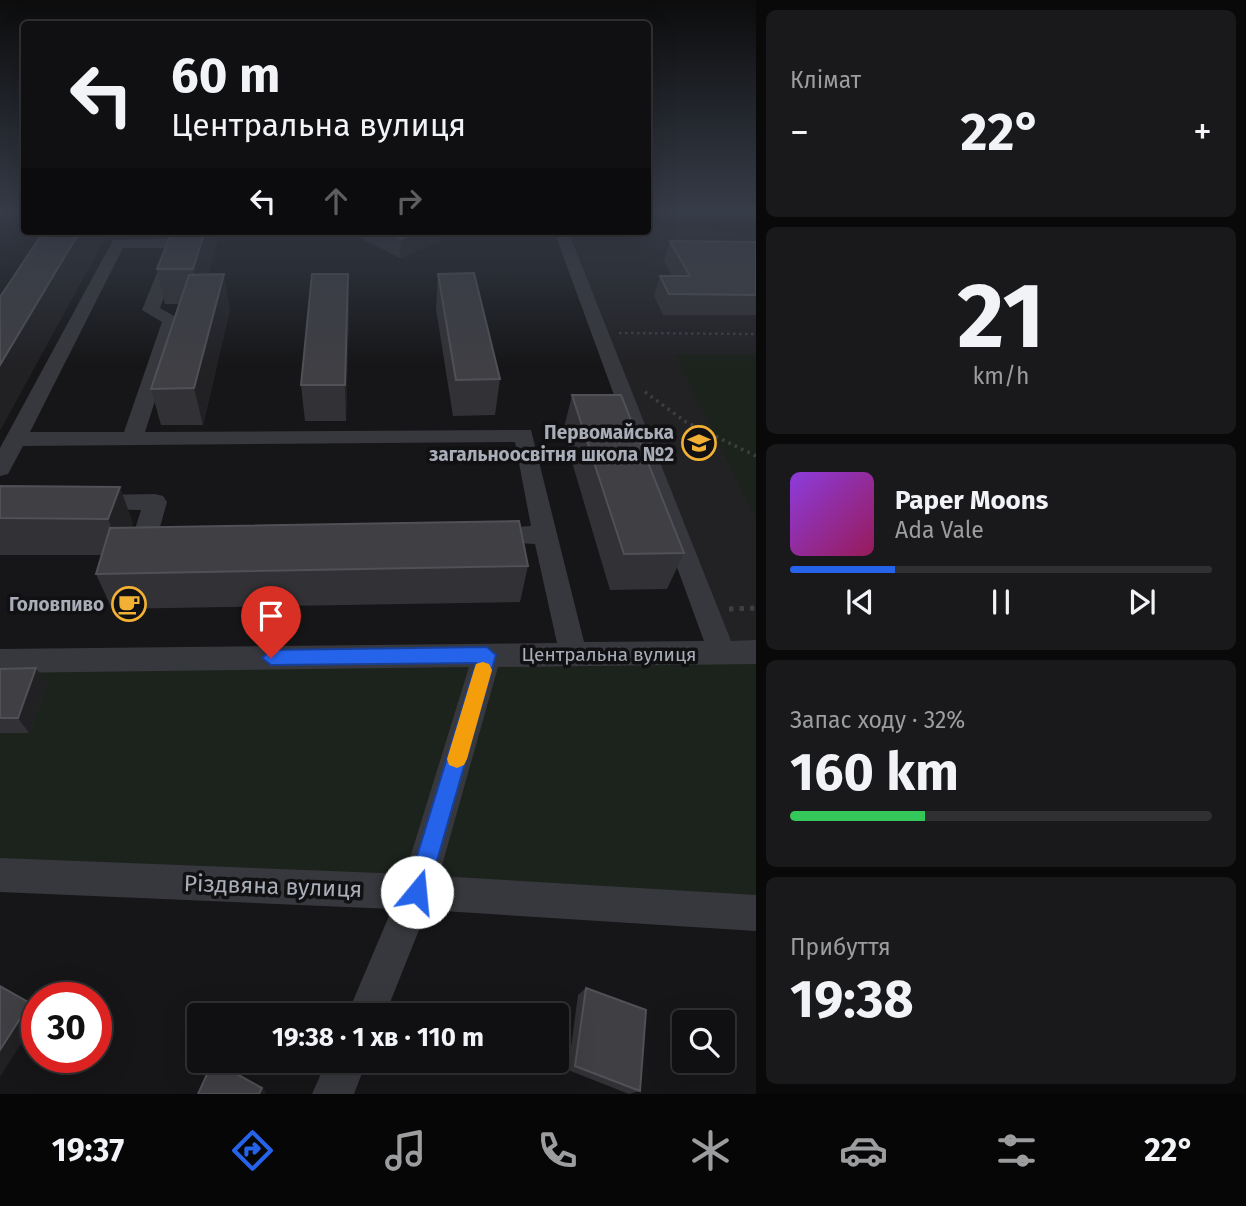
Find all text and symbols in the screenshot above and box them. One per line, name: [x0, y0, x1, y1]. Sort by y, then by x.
text: 60 m: [171, 46, 280, 105]
icon: left: [56, 49, 147, 140]
text: Клімат: [790, 66, 861, 94]
text: 22°: [961, 101, 1041, 164]
text: Центральна вулиця: [171, 106, 466, 144]
text: −: [790, 109, 809, 155]
text: +: [1193, 109, 1212, 155]
icon: left: [244, 182, 282, 220]
icon: ahead: [317, 182, 355, 220]
icon: right: [390, 182, 428, 220]
text: 21: [957, 262, 1045, 371]
text: km/h: [973, 362, 1029, 390]
place label: Первомайська загальноосвітня школа №2: [429, 421, 674, 466]
school or university icon: Первомайська загальноосвітня школа №2: [680, 424, 718, 462]
text: Paper Moons: [895, 485, 1048, 516]
text: Ada Vale: [895, 516, 984, 544]
icon: previous: [841, 583, 879, 621]
icon: pause: [982, 583, 1020, 621]
icon: next: [1123, 583, 1161, 621]
cafe icon: Головпиво: [110, 585, 148, 623]
pin: [241, 586, 301, 658]
place label: Головпиво: [9, 593, 104, 616]
icon: arrive: [252, 597, 290, 635]
street label: Центральна вулиця: [521, 643, 697, 666]
text: Запас ходу · 32%: [790, 706, 965, 734]
text: 160 km: [790, 741, 959, 804]
position arrow: [380, 855, 454, 929]
street label: Різдвяна вулиця: [183, 869, 363, 903]
text: Прибуття: [790, 933, 891, 961]
text: 19:38: [790, 968, 914, 1031]
speed limit sign: 30: [21, 982, 112, 1073]
map controls: [672, 1010, 735, 1073]
button: search: [672, 1010, 735, 1073]
text: 19:38 · 1 хв · 110 m: [272, 1022, 484, 1053]
icon: directions: [228, 1126, 277, 1175]
icon: music: [381, 1126, 430, 1175]
icon: phone: [533, 1126, 582, 1175]
icon: climate: [686, 1126, 735, 1175]
icon: car: [839, 1126, 888, 1175]
icon: filters: [992, 1126, 1041, 1175]
text: 19:37: [52, 1131, 124, 1169]
text: 22°: [1144, 1131, 1194, 1169]

